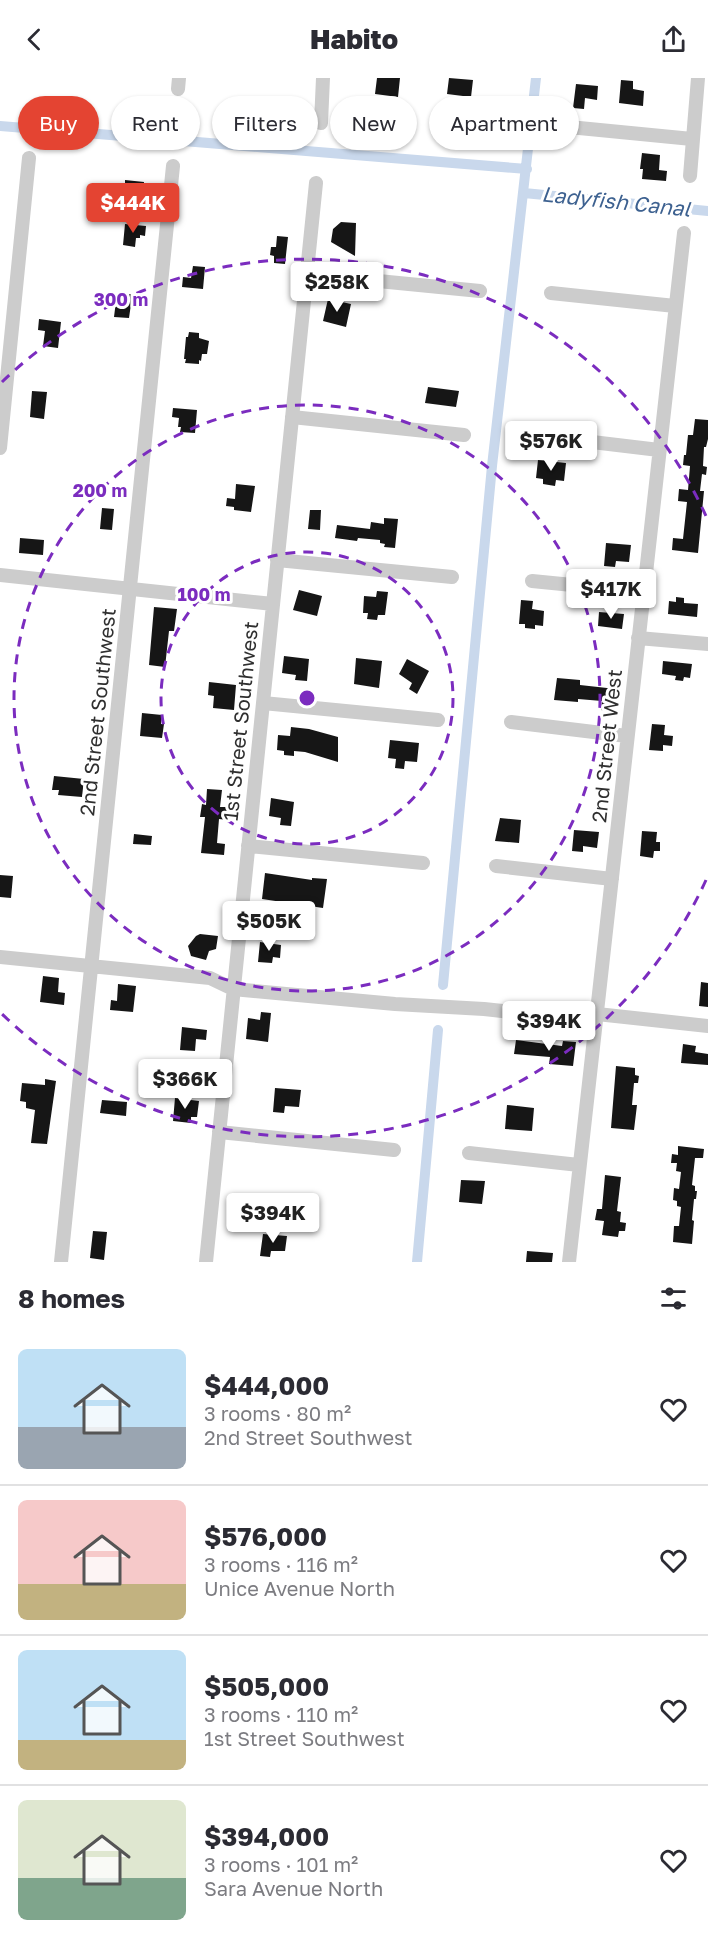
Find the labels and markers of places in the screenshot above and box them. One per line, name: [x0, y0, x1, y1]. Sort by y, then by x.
pin: $444K: [91, 183, 175, 234]
pin: $258K: [295, 262, 379, 313]
pin: $576K: [509, 421, 593, 472]
pin: $417K: [569, 569, 653, 620]
centre of rings: [297, 688, 317, 708]
pin: $505K: [227, 901, 311, 952]
pin: $394K: [507, 1001, 591, 1052]
pin: $366K: [143, 1059, 227, 1110]
pin: $394K: [231, 1193, 315, 1244]

